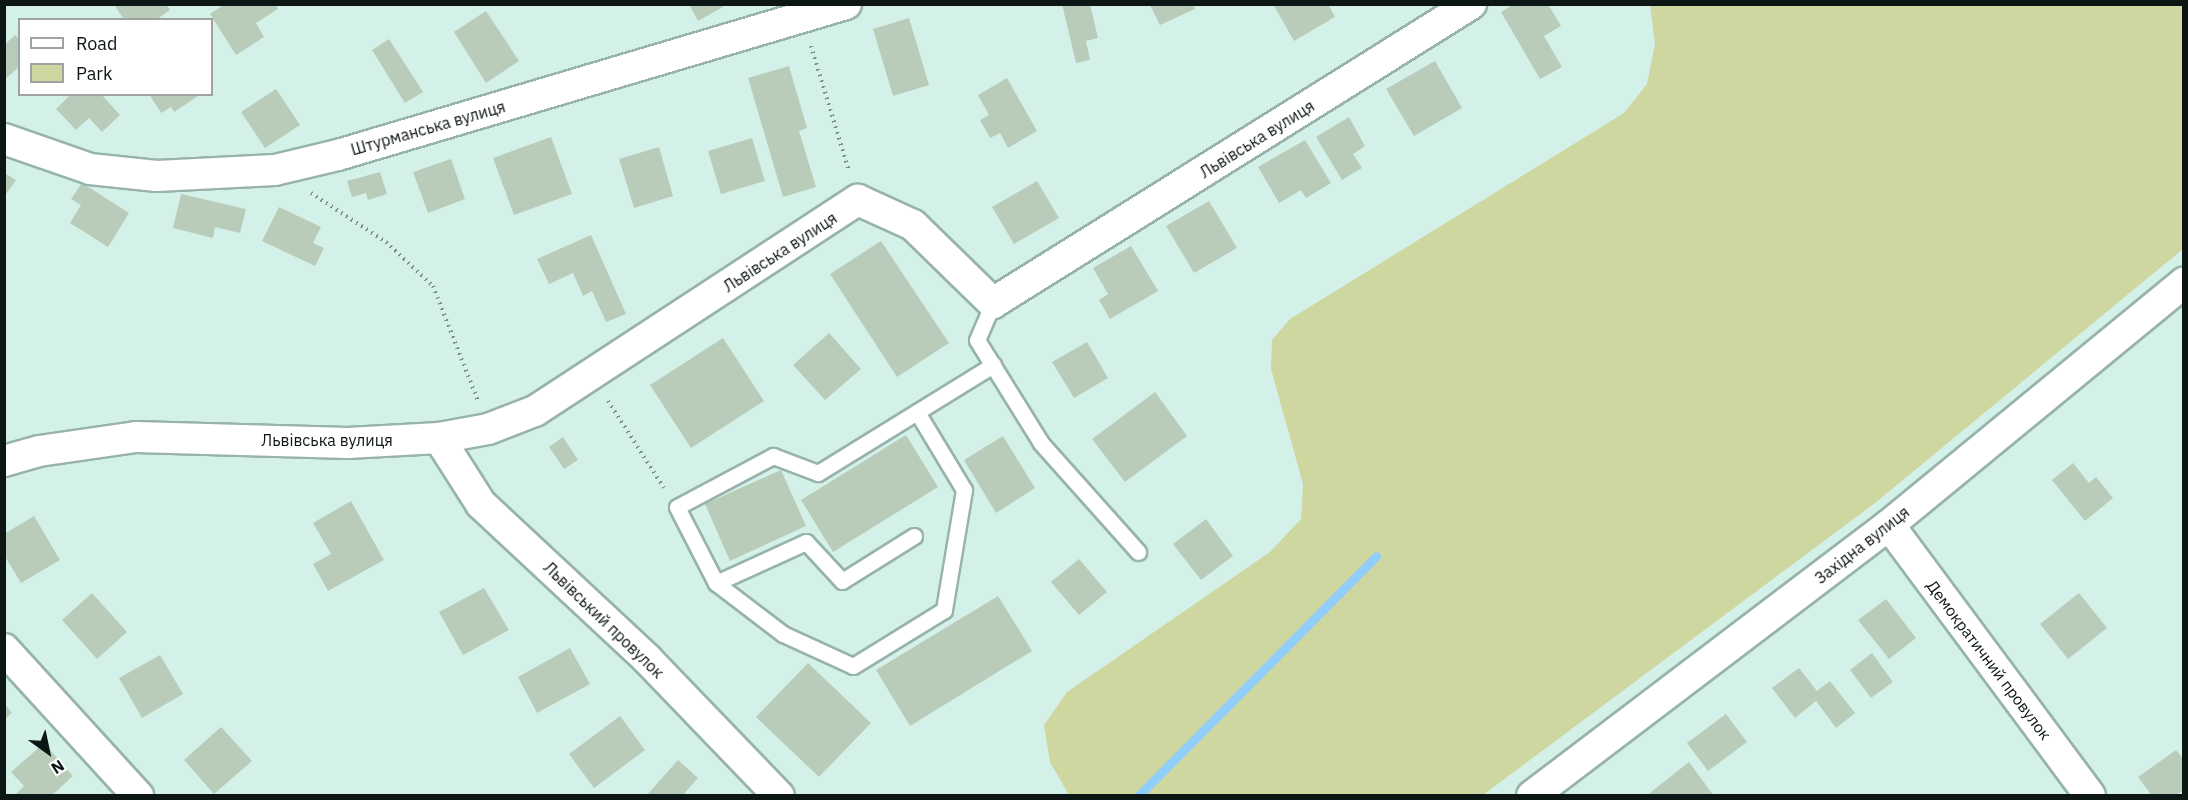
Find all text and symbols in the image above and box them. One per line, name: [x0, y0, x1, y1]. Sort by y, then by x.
legend: [18, 18, 213, 96]
text: Road: [76, 32, 117, 55]
text: Park: [76, 62, 112, 85]
street label: Львівська вулиця: [1196, 96, 1318, 182]
street label: Штурманська вулиця: [349, 97, 507, 159]
street label: Львівська вулиця: [720, 208, 840, 296]
street label: Львівська вулиця: [261, 430, 393, 450]
street label: Західна вулиця: [1811, 502, 1913, 588]
street label: Львівський провулок: [540, 558, 668, 682]
street label: Демократичний провулок: [1923, 576, 2055, 744]
north arrow: [18, 722, 78, 782]
text: N: [47, 756, 68, 779]

